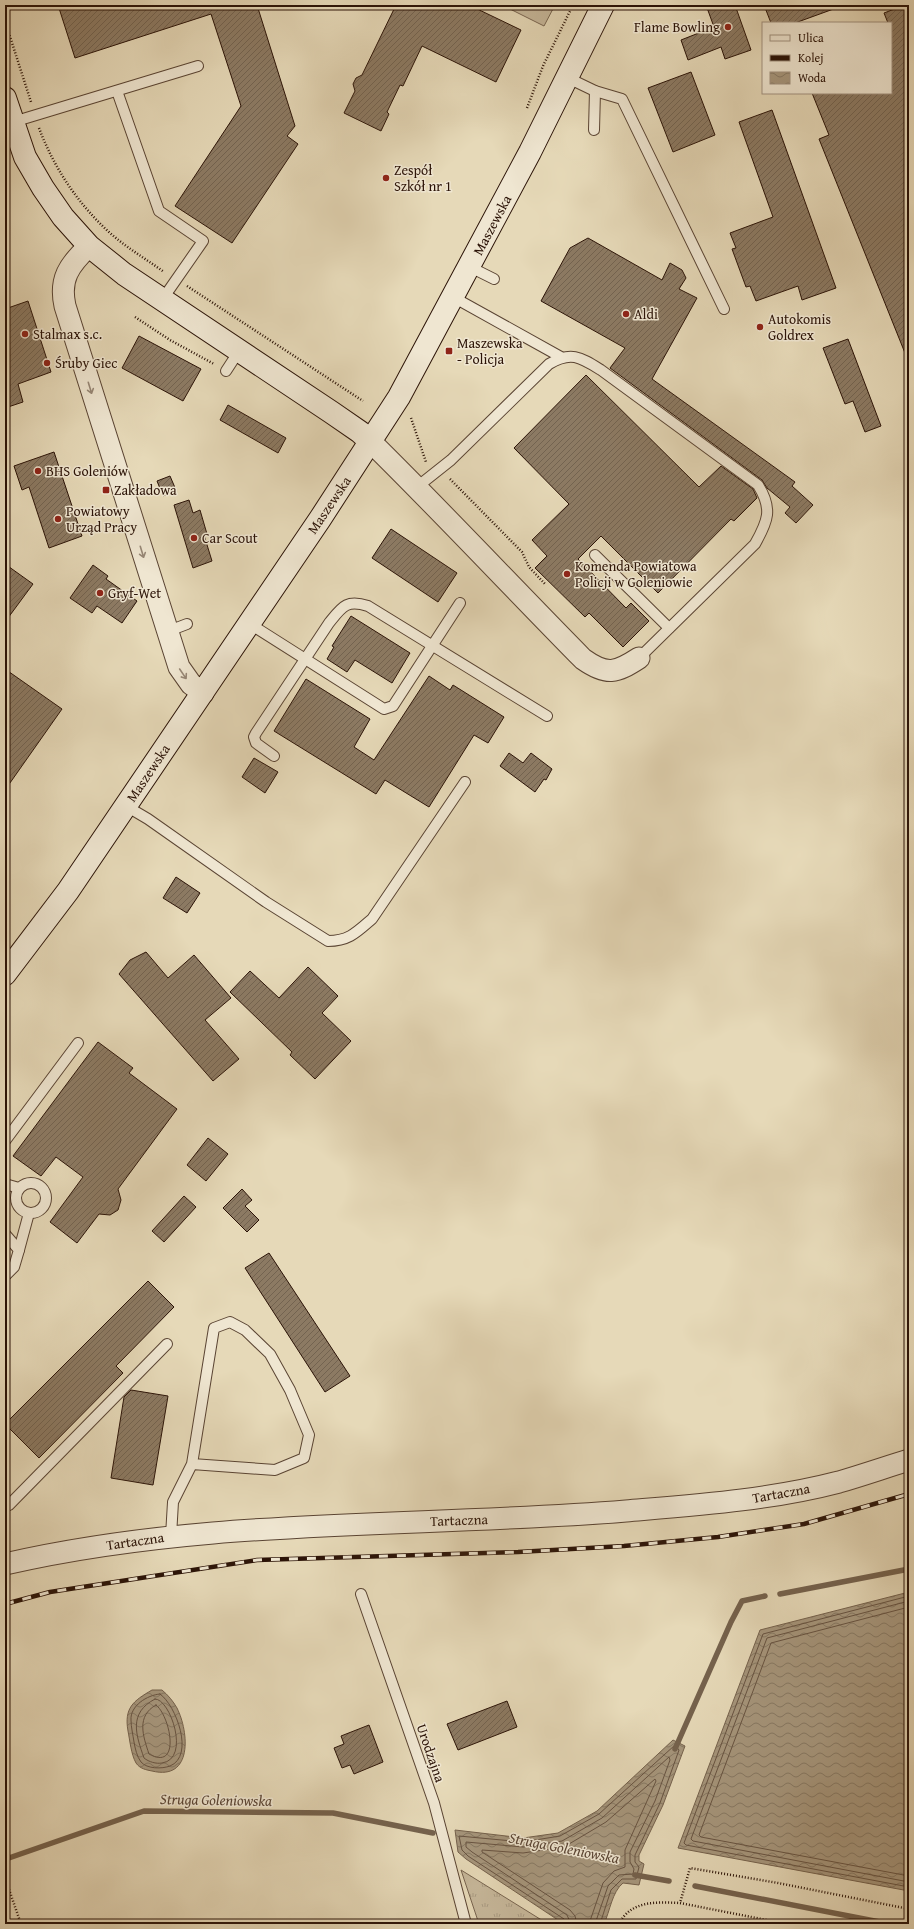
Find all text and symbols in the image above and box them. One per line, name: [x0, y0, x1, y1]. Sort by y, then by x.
place label: Flame Bowling: [634, 17, 720, 37]
marker: Flame Bowling: [723, 22, 733, 32]
legend: [762, 22, 892, 94]
text: Ulica: [798, 29, 824, 46]
text: Kolej: [798, 49, 823, 66]
text: Woda: [798, 69, 826, 86]
place label: Zespół Szkół nr 1: [394, 160, 452, 196]
marker: Zespół Szkół nr 1: [381, 173, 391, 183]
street label: Maszewska: [468, 191, 516, 259]
place label: Aldi: [634, 304, 658, 324]
marker: Aldi: [621, 309, 631, 319]
place label: Autokomis Goldrex: [768, 309, 831, 345]
marker: Autokomis Goldrex: [755, 322, 765, 332]
place label: Stalmax s.c.: [33, 324, 102, 344]
marker: Stalmax s.c.: [20, 329, 30, 339]
place label: Maszewska - Policja: [457, 333, 523, 369]
marker: Maszewska - Policja: [444, 346, 454, 356]
place label: Śruby Giec: [55, 353, 117, 373]
marker: Śruby Giec: [42, 358, 52, 368]
one-way arrow: [87, 381, 94, 394]
place label: BHS Goleniów: [46, 461, 128, 481]
marker: BHS Goleniów: [33, 466, 43, 476]
street label: Maszewska: [302, 472, 356, 538]
place label: Zakładowa: [114, 480, 177, 500]
marker: Zakładowa: [101, 485, 111, 495]
place label: Powiatowy Urząd Pracy: [66, 501, 137, 537]
marker: Powiatowy Urząd Pracy: [53, 514, 63, 524]
place label: Car Scout: [202, 528, 258, 548]
marker: Car Scout: [189, 533, 199, 543]
one-way arrow: [138, 545, 146, 557]
place label: Komenda Powiatowa Policji w Goleniowie: [575, 556, 697, 592]
marker: Komenda Powiatowa Policji w Goleniowie: [562, 569, 572, 579]
place label: Gryf-Wet: [108, 583, 161, 603]
marker: Gryf-Wet: [95, 588, 105, 598]
one-way arrow: [179, 669, 188, 680]
street label: Maszewska: [121, 740, 175, 806]
street label: Tartaczna: [751, 1478, 812, 1508]
street label: Tartaczna: [430, 1509, 489, 1531]
street label: Tartaczna: [105, 1527, 166, 1555]
street label: Urodzajna: [412, 1721, 450, 1785]
water label: Struga Goleniowska: [160, 1788, 272, 1811]
water label: Struga Goleniowska: [507, 1827, 621, 1869]

